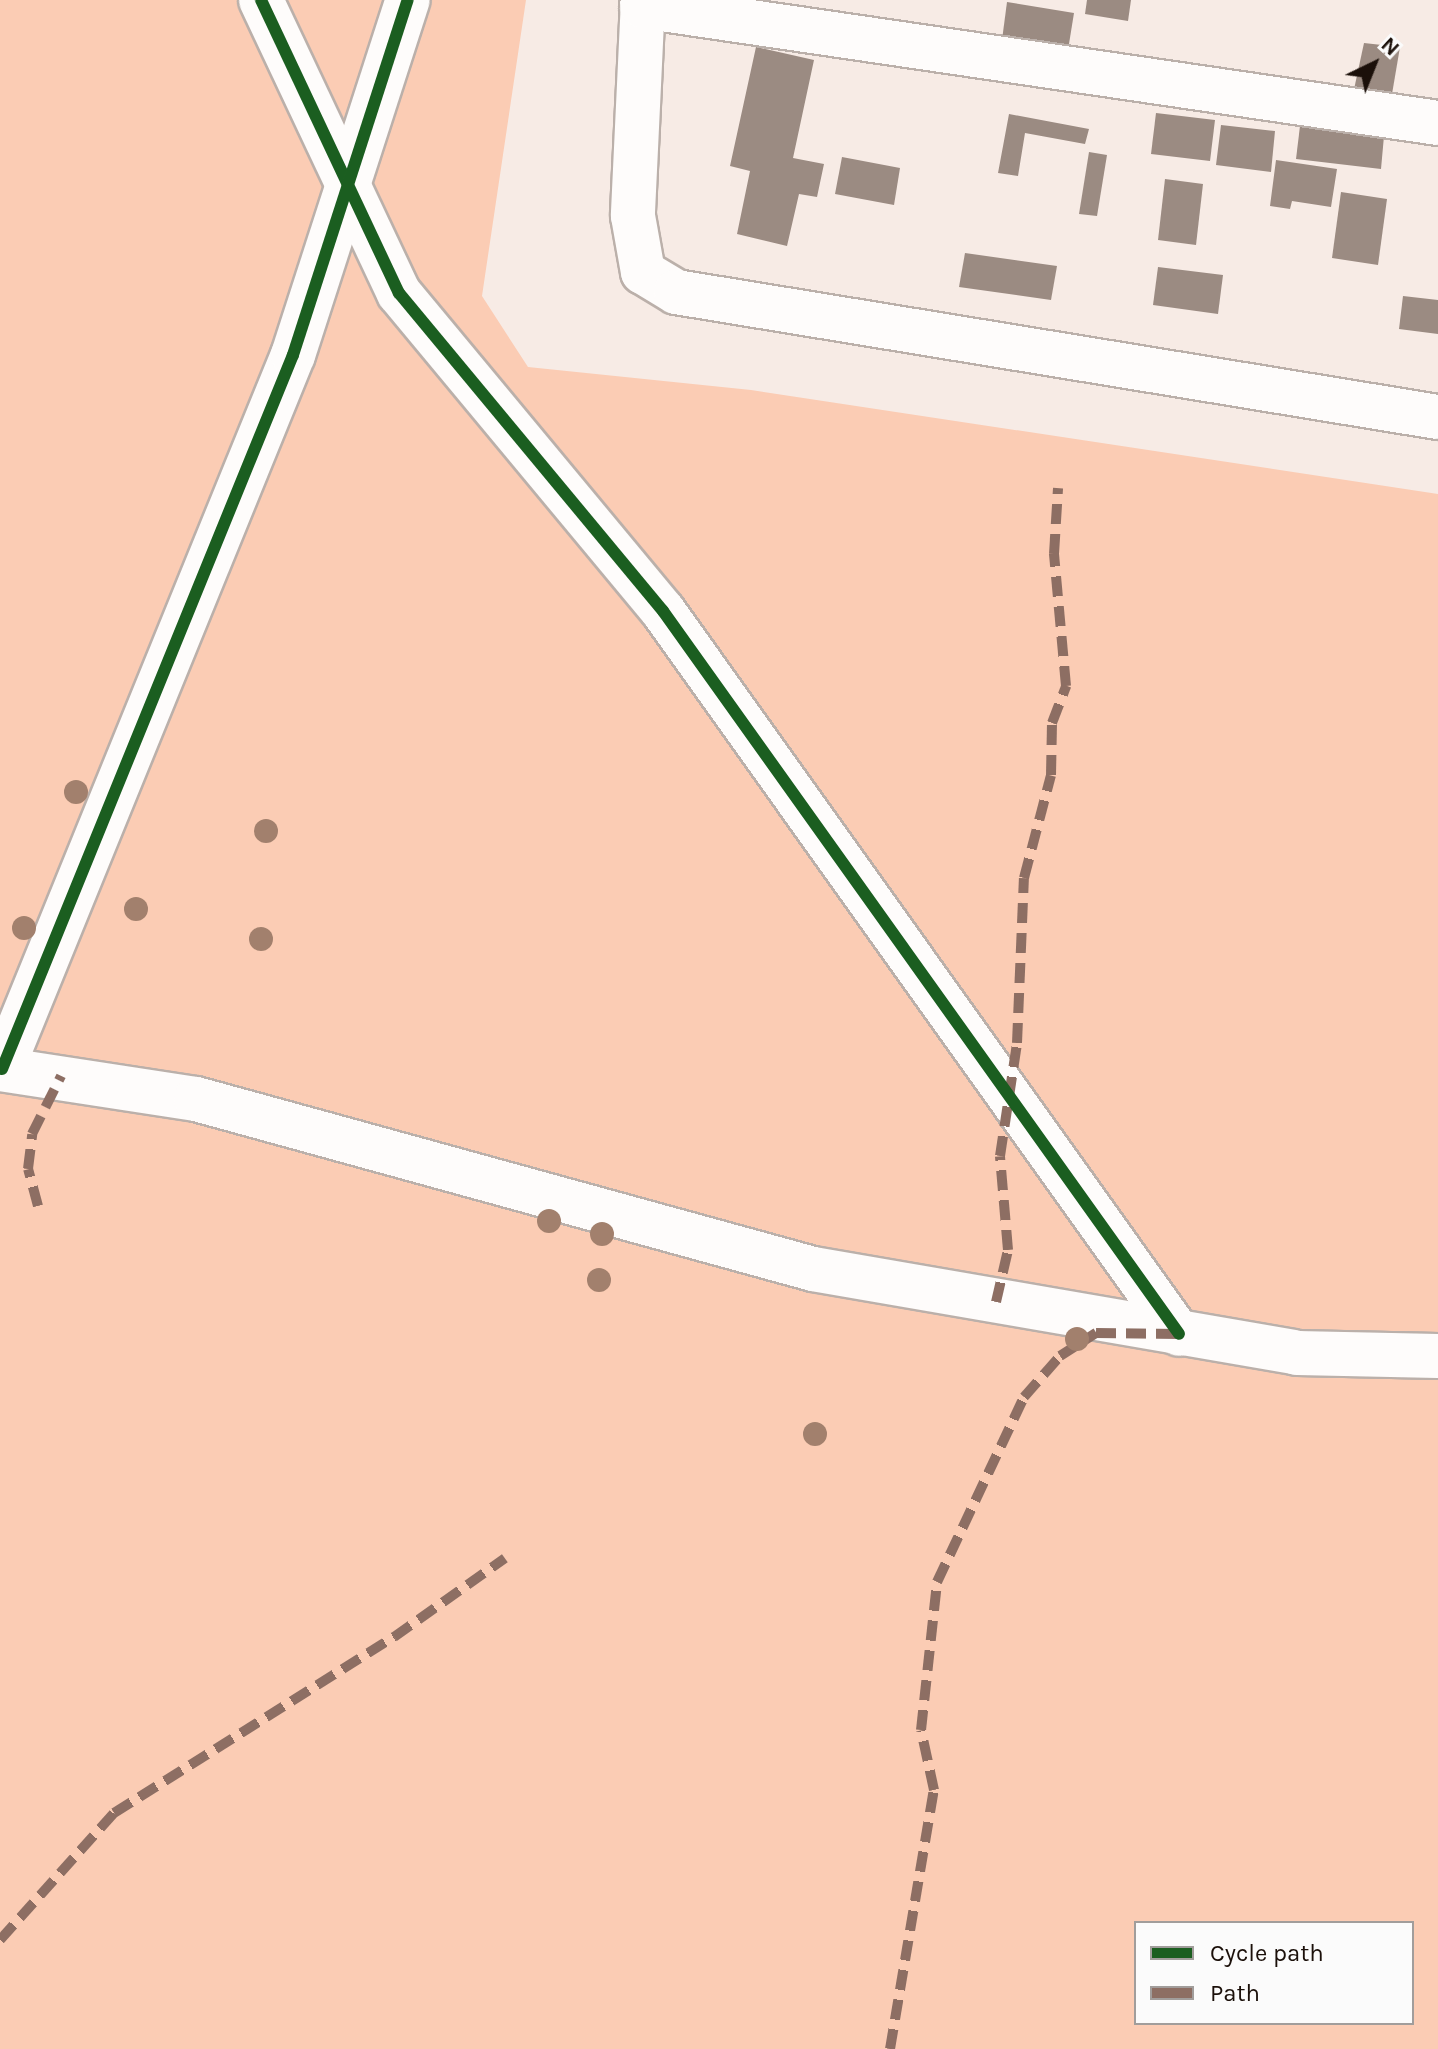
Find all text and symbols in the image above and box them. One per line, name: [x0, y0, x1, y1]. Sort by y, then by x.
north arrow: [1334, 24, 1414, 104]
text: N: [1376, 32, 1405, 61]
legend: [1134, 1921, 1414, 2025]
text: Cycle path: [1210, 1939, 1324, 1967]
text: Path: [1210, 1979, 1260, 2007]

